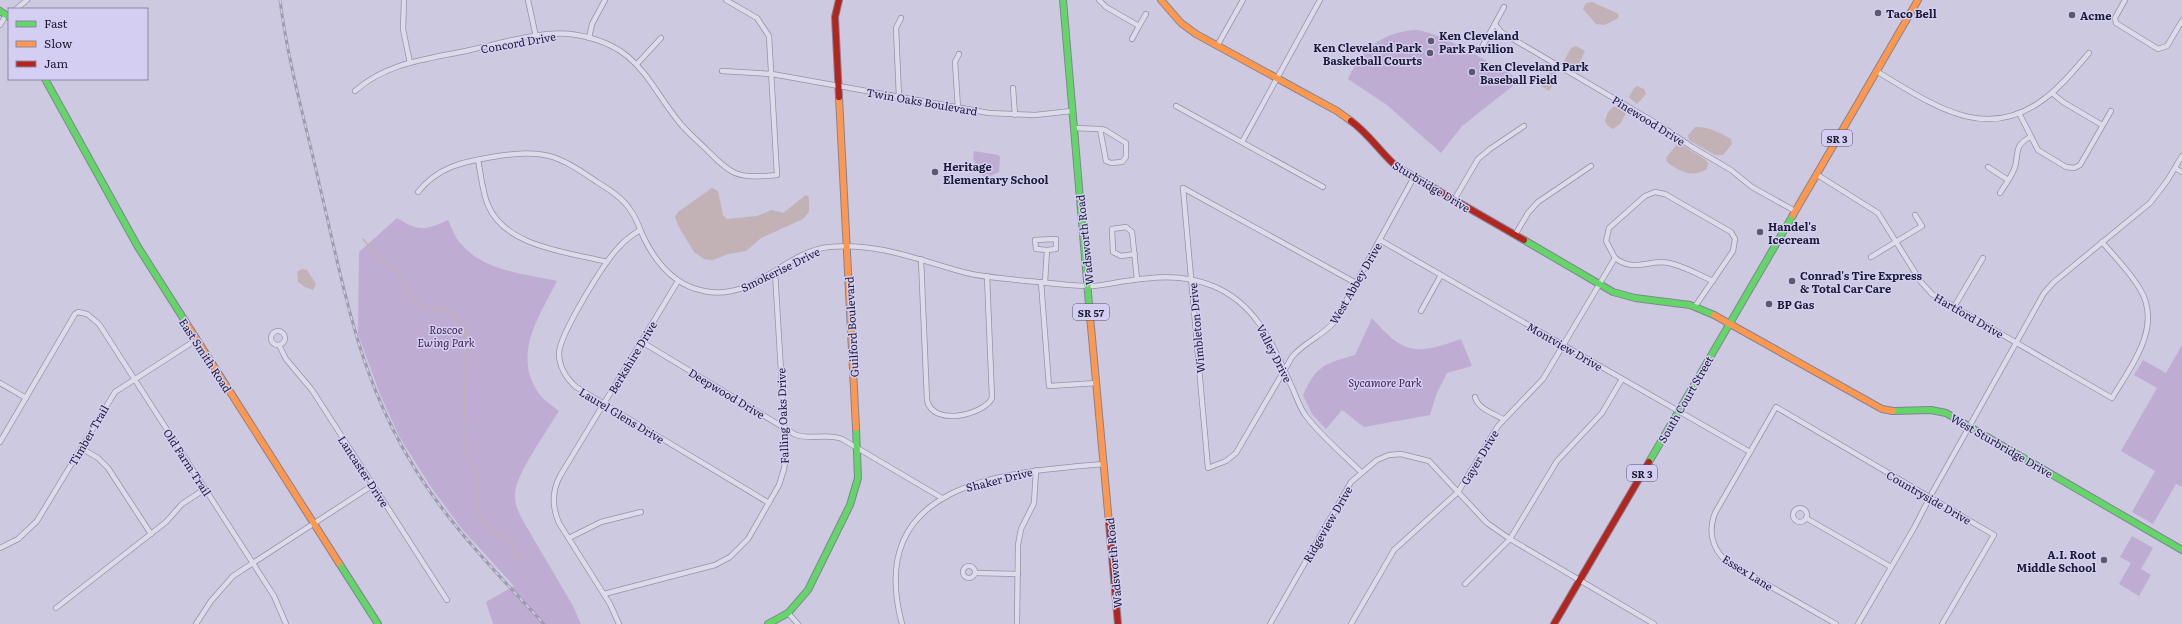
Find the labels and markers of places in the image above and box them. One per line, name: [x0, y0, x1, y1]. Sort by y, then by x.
place label: Taco Bell: [1886, 5, 1937, 21]
place label: Acme: [2080, 7, 2111, 23]
marker: Taco Bell: [1873, 8, 1883, 18]
marker: Acme: [2067, 10, 2077, 20]
place label: Ken Cleveland Park Pavilion: [1439, 27, 1519, 56]
marker: Ken Cleveland Park Pavilion: [1426, 36, 1436, 46]
place label: Ken Cleveland Park Basketball Courts: [1313, 39, 1423, 68]
marker: Ken Cleveland Park Basketball Courts: [1425, 48, 1435, 58]
place label: Ken Cleveland Park Baseball Field: [1480, 58, 1589, 87]
marker: Ken Cleveland Park Baseball Field: [1467, 67, 1477, 77]
place label: Heritage Elementary School: [943, 158, 1048, 187]
marker: Heritage Elementary School: [930, 167, 940, 177]
place label: Handel's Icecream: [1768, 218, 1820, 247]
marker: Handel's Icecream: [1755, 227, 1765, 237]
place label: Conrad's Tire Express & Total Car Care: [1800, 267, 1923, 296]
marker: Conrad's Tire Express & Total Car Care: [1787, 276, 1797, 286]
place label: BP Gas: [1777, 296, 1815, 312]
marker: BP Gas: [1764, 299, 1774, 309]
place label: A.I. Root Middle School: [2017, 546, 2096, 575]
marker: A.I. Root Middle School: [2099, 555, 2109, 565]

